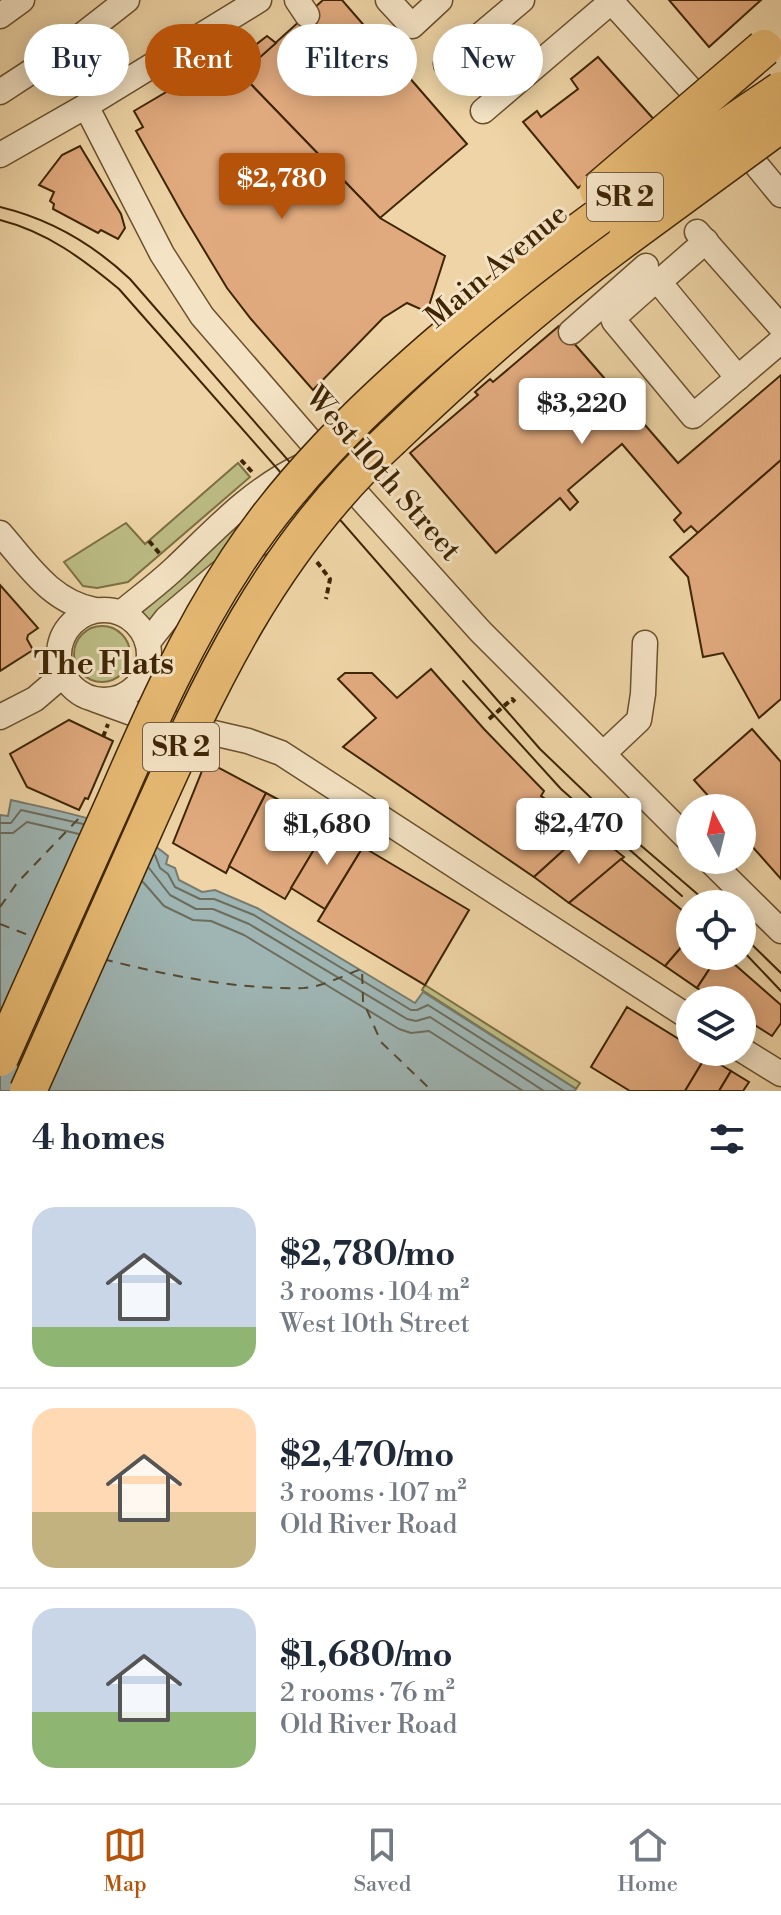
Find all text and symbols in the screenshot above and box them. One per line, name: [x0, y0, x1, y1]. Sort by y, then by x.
chip: Buy: [24, 24, 129, 96]
chip: Rent: [145, 24, 261, 96]
chip: Filters: [277, 24, 417, 96]
chip: New: [433, 24, 543, 96]
pin: $2,780: [217, 153, 347, 221]
text: $2,780: [237, 163, 327, 195]
road number: SR 2: [587, 173, 663, 221]
street label: Main Avenue: [418, 195, 576, 337]
street label: West 10th Street: [296, 378, 469, 569]
pin: $3,220: [517, 378, 647, 446]
text: $3,220: [537, 388, 627, 420]
district label: The Flats: [34, 644, 174, 684]
road number: SR 2: [143, 723, 219, 771]
north arrow: [676, 794, 756, 874]
map controls: [676, 794, 756, 1066]
pin: $2,470: [514, 798, 644, 866]
pin: $1,680: [262, 799, 392, 867]
text: $2,470: [534, 808, 624, 840]
text: $1,680: [283, 809, 371, 841]
button: locate: [676, 890, 756, 970]
button: layers: [676, 986, 756, 1066]
icon: filters: [705, 1117, 749, 1161]
text: 4 homes: [32, 1118, 165, 1160]
text: $2,780/mo: [280, 1234, 455, 1276]
icon: home: [96, 1239, 192, 1335]
text: 3 rooms · 104 m²: [280, 1276, 469, 1308]
text: West 10th Street: [280, 1308, 470, 1340]
text: $2,470/mo: [280, 1435, 454, 1477]
icon: home: [96, 1440, 192, 1536]
text: 3 rooms · 107 m²: [280, 1477, 467, 1509]
text: Old River Road: [280, 1509, 457, 1541]
text: $1,680/mo: [280, 1635, 453, 1677]
icon: home: [96, 1640, 192, 1736]
text: 2 rooms · 76 m²: [280, 1677, 455, 1709]
text: Old River Road: [280, 1709, 457, 1741]
tab: Map: [103, 1823, 147, 1898]
tab: Saved: [353, 1823, 411, 1898]
tab: Home: [617, 1823, 678, 1898]

